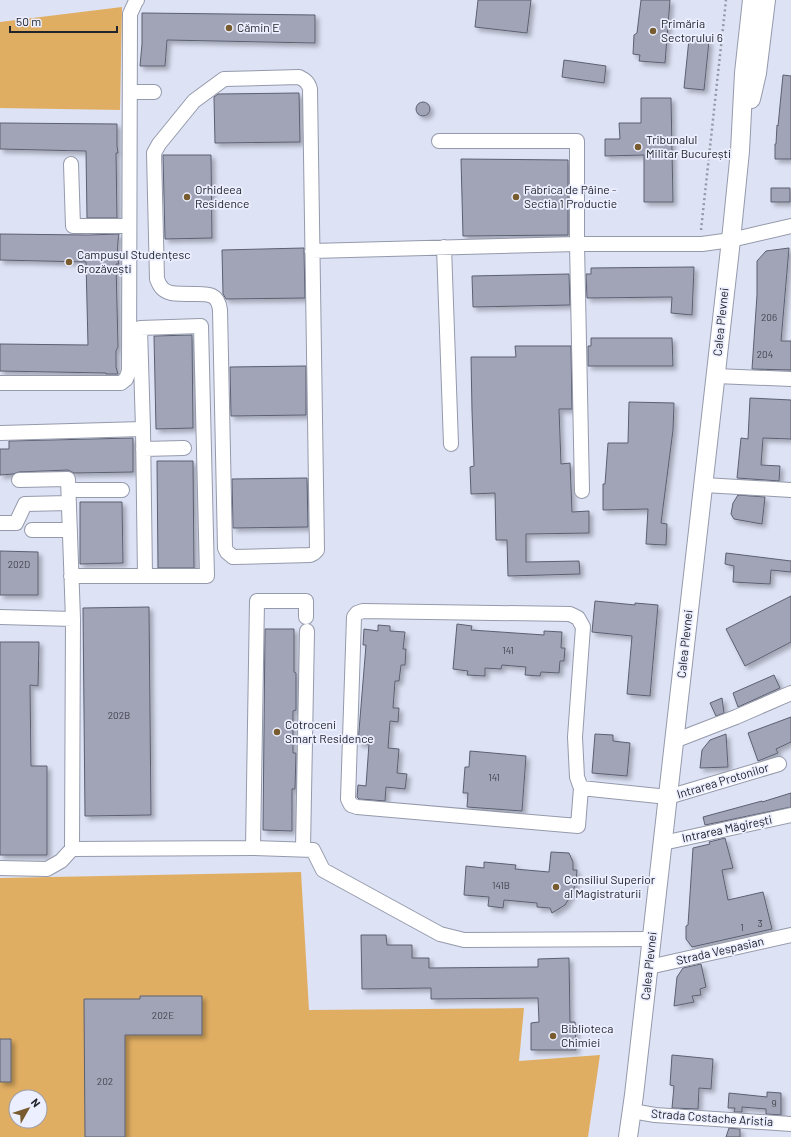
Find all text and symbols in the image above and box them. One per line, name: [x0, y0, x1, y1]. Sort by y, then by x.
scale bar: [10, 8, 117, 34]
text: 50 m: [16, 14, 41, 28]
place label: Primăria Sectorului 6: [661, 16, 723, 44]
place label: Cămin E: [237, 20, 279, 34]
marker: Cămin E: [224, 23, 234, 33]
marker: Primăria Sectorului 6: [648, 26, 658, 36]
place label: Tribunalul Militar București: [646, 132, 731, 160]
marker: Tribunalul Militar București: [633, 142, 643, 152]
place label: Orhideea Residence: [195, 182, 249, 210]
place label: Fabrica de Pâine - Sectia 1 Productie: [524, 182, 617, 210]
marker: Orhideea Residence: [182, 192, 192, 202]
marker: Fabrica de Pâine - Sectia 1 Productie: [511, 192, 521, 202]
place label: Campusul Studențesc Grozăvești: [77, 247, 190, 275]
marker: Campusul Studențesc Grozăvești: [64, 257, 74, 267]
street label: Calea Plevnei: [709, 287, 731, 357]
house number: 206: [761, 311, 777, 323]
house number: 204: [757, 348, 773, 360]
house number: 202D: [8, 558, 30, 570]
street label: Calea Plevnei: [673, 609, 695, 679]
house number: 141: [502, 644, 514, 656]
house number: 202B: [108, 709, 130, 721]
place label: Cotroceni Smart Residence: [285, 717, 374, 745]
marker: Cotroceni Smart Residence: [272, 727, 282, 737]
street label: Intrarea Protonilor: [675, 759, 771, 801]
house number: 141: [488, 771, 500, 783]
street label: Intrarea Măgirești: [681, 812, 773, 844]
place label: Consiliul Superior al Magistraturii: [564, 872, 656, 900]
house number: 141B: [492, 879, 510, 891]
marker: Consiliul Superior al Magistraturii: [551, 882, 561, 892]
house number: 3: [757, 917, 763, 929]
house number: 1: [740, 921, 744, 933]
street label: Calea Plevnei: [637, 931, 659, 1001]
street label: Strada Vespasian: [675, 933, 765, 967]
house number: 202E: [152, 1009, 174, 1021]
place label: Biblioteca Chimiei: [561, 1021, 613, 1049]
marker: Biblioteca Chimiei: [548, 1031, 558, 1041]
house number: 202: [97, 1075, 113, 1087]
north arrow: [8, 1089, 48, 1129]
text: N: [29, 1095, 44, 1109]
house number: 9: [771, 1097, 777, 1109]
street label: Strada Costache Aristia: [650, 1106, 774, 1128]

